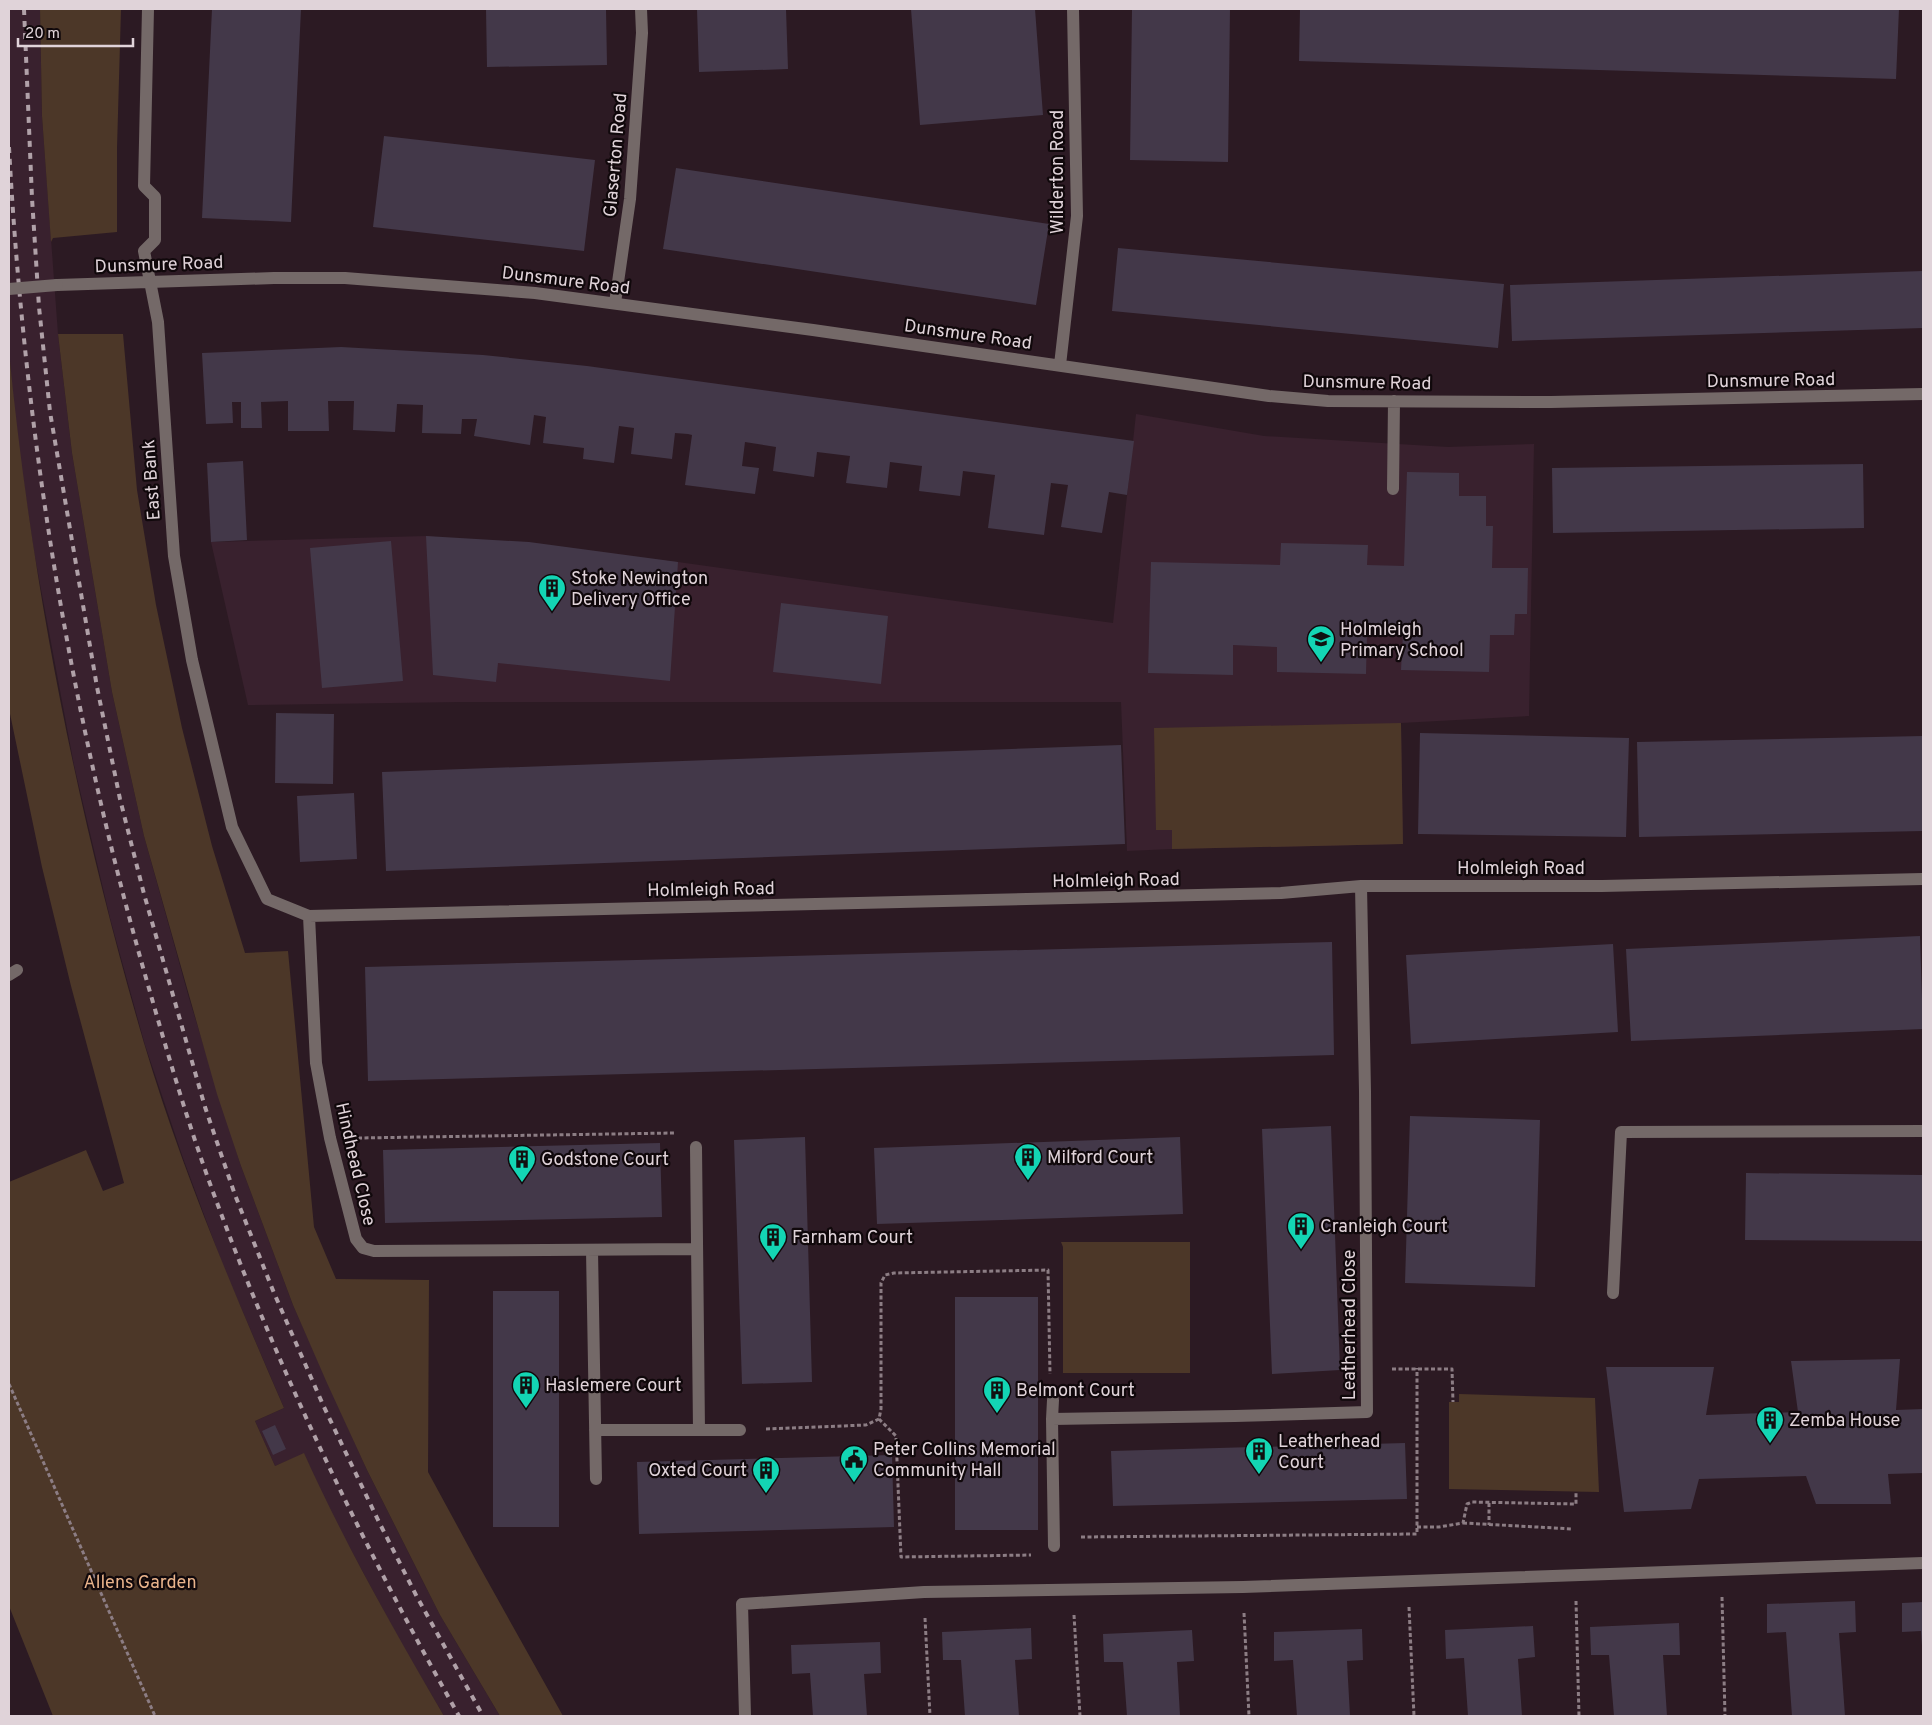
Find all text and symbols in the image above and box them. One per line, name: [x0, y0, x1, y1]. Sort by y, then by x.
scale bar: [18, 15, 132, 47]
text: 20 m: [25, 25, 60, 44]
street label: Glaserton Road: [600, 92, 633, 218]
street label: Wilderton Road: [1047, 110, 1070, 234]
street label: Dunsmure Road: [94, 252, 224, 279]
street label: Dunsmure Road: [501, 262, 631, 301]
street label: Dunsmure Road: [902, 315, 1033, 356]
street label: Dunsmure Road: [1706, 369, 1836, 394]
street label: Dunsmure Road: [1302, 371, 1432, 396]
street label: East Bank: [138, 439, 167, 521]
place label: Stoke Newington Delivery Office: [571, 568, 708, 612]
building icon: Stoke Newington Delivery Office: [537, 573, 567, 612]
place label: Holmleigh Primary School: [1340, 619, 1464, 663]
school or university icon: Holmleigh Primary School: [1306, 624, 1336, 663]
street label: Holmleigh Road: [1457, 858, 1585, 881]
street label: Holmleigh Road: [1052, 869, 1180, 894]
street label: Holmleigh Road: [647, 878, 775, 903]
street label: Hindhead Close: [329, 1100, 380, 1228]
building icon: Milford Court: [1013, 1142, 1043, 1181]
building icon: Godstone Court: [507, 1144, 537, 1183]
place label: Milford Court: [1047, 1147, 1153, 1170]
place label: Godstone Court: [541, 1149, 669, 1172]
building icon: Cranleigh Court: [1286, 1211, 1316, 1250]
place label: Cranleigh Court: [1320, 1216, 1448, 1239]
building icon: Farnham Court: [758, 1222, 788, 1261]
place label: Farnham Court: [792, 1227, 913, 1250]
street label: Leatherhead Close: [1339, 1250, 1362, 1400]
building icon: Haslemere Court: [511, 1370, 541, 1409]
place label: Haslemere Court: [545, 1375, 682, 1398]
building icon: Belmont Court: [982, 1375, 1012, 1414]
place label: Belmont Court: [1016, 1380, 1135, 1403]
building icon: Zemba House: [1755, 1405, 1785, 1444]
place label: Zemba House: [1789, 1410, 1900, 1433]
place label: Leatherhead Court: [1278, 1431, 1380, 1475]
building icon: Leatherhead Court: [1244, 1436, 1274, 1475]
place label: Peter Collins Memorial Community Hall: [873, 1439, 1056, 1483]
public building icon: Peter Collins Memorial Community Hall: [839, 1444, 869, 1483]
building icon: Oxted Court: [751, 1455, 781, 1494]
place label: Oxted Court: [648, 1460, 747, 1483]
park label: Allens Garden: [83, 1572, 197, 1595]

